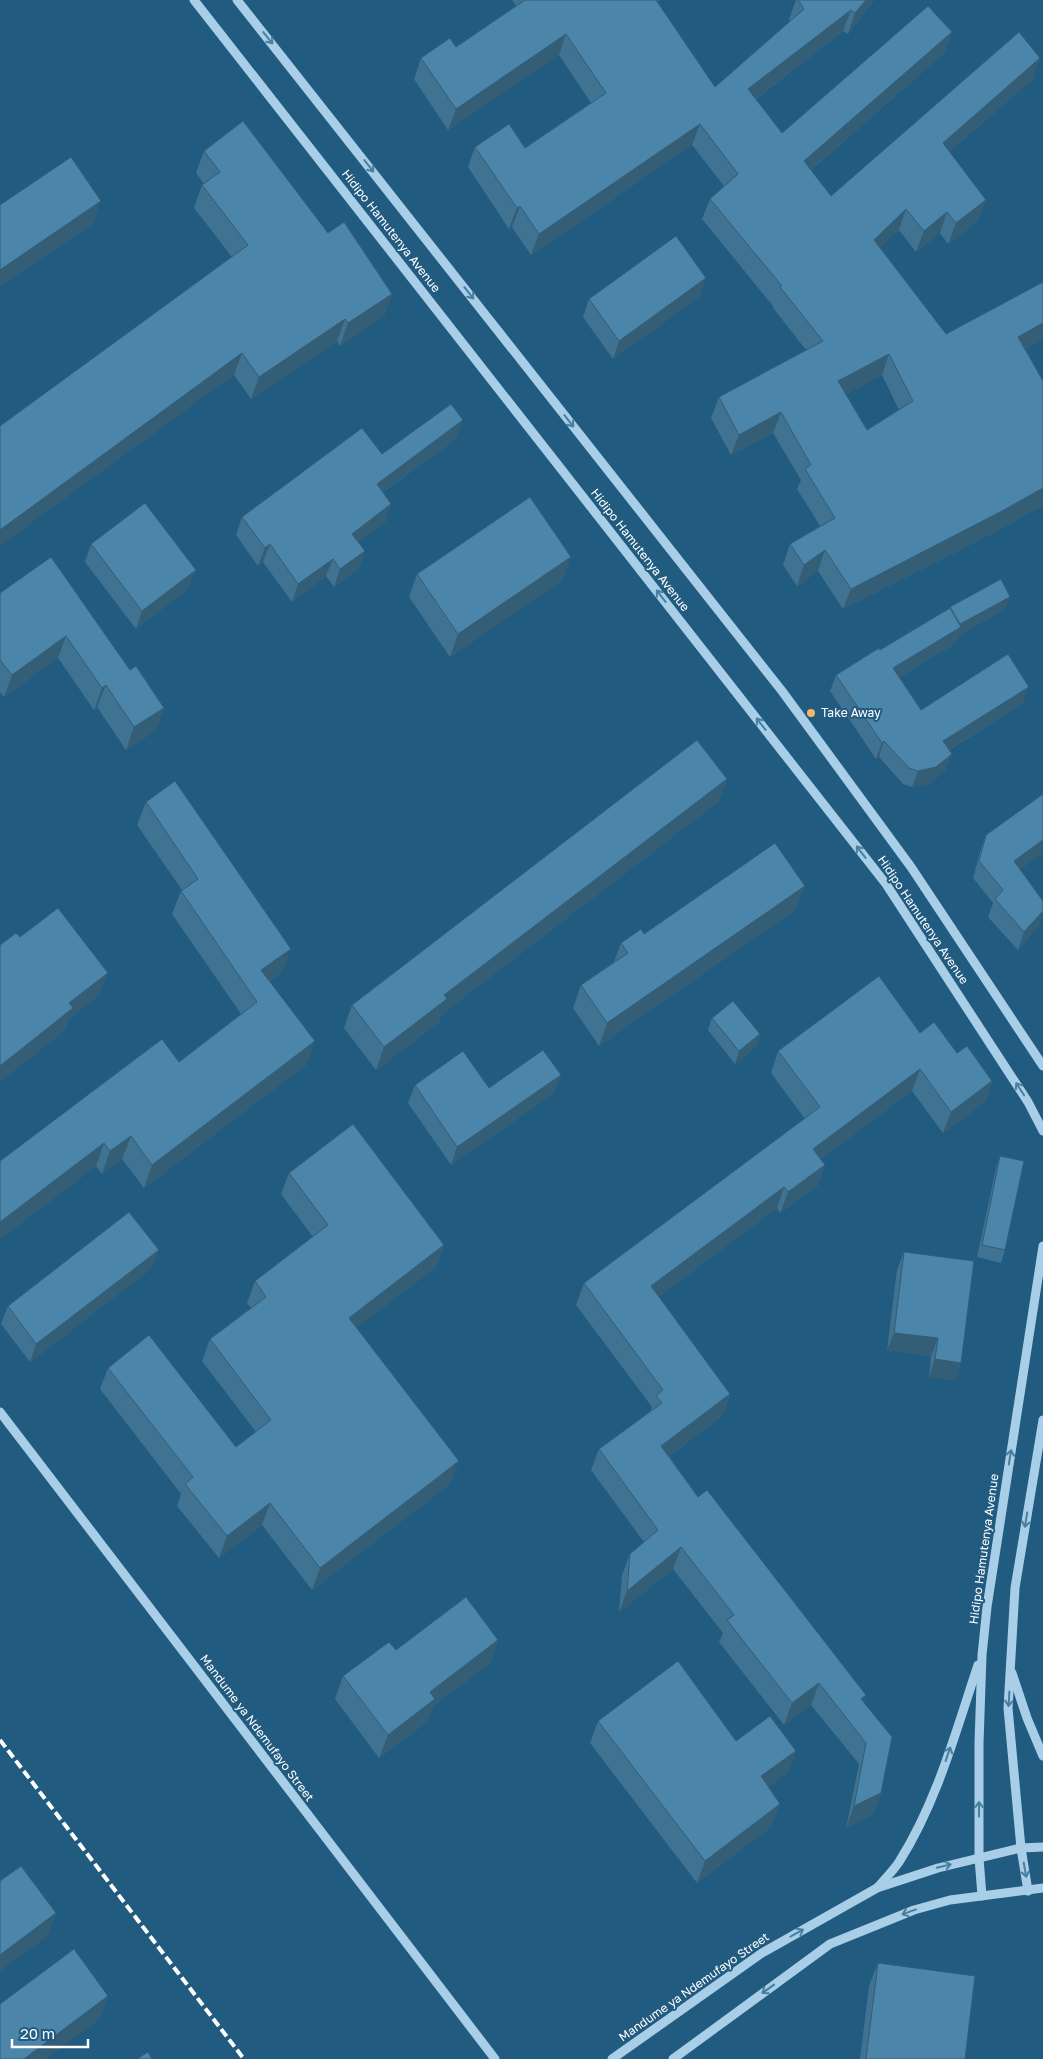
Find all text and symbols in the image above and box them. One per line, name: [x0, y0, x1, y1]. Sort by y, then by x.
one-way arrow: [262, 31, 273, 44]
one-way arrow: [363, 159, 374, 172]
street label: Hidipo Hamutenya Avenue: [339, 166, 444, 295]
one-way arrow: [463, 287, 474, 300]
one-way arrow: [564, 414, 575, 427]
street label: Hidipo Hamutenya Avenue: [588, 485, 693, 614]
one-way arrow: [655, 590, 666, 603]
place label: Take Away: [821, 705, 881, 720]
marker: Take Away: [805, 707, 817, 719]
one-way arrow: [756, 718, 767, 731]
one-way arrow: [856, 846, 867, 859]
street label: Hidipo Hamutenya Avenue: [875, 853, 972, 987]
one-way arrow: [1015, 1082, 1025, 1096]
one-way arrow: [1005, 1449, 1015, 1465]
street label: Hidipo Hamutenya Avenue: [966, 1473, 1001, 1625]
one-way arrow: [1021, 1512, 1031, 1528]
street label: Mandume ya Ndemufayo Street: [197, 1651, 318, 1804]
one-way arrow: [1004, 1690, 1013, 1706]
one-way arrow: [944, 1746, 953, 1762]
one-way arrow: [974, 1802, 984, 1818]
one-way arrow: [936, 1861, 952, 1870]
one-way arrow: [1020, 1861, 1030, 1877]
one-way arrow: [902, 1908, 918, 1917]
one-way arrow: [789, 1928, 804, 1938]
street label: Mandume ya Ndemufayo Street: [616, 1929, 772, 2044]
one-way arrow: [761, 1984, 775, 1994]
scale bar: [12, 2016, 89, 2048]
text: 20 m: [20, 2024, 55, 2042]

